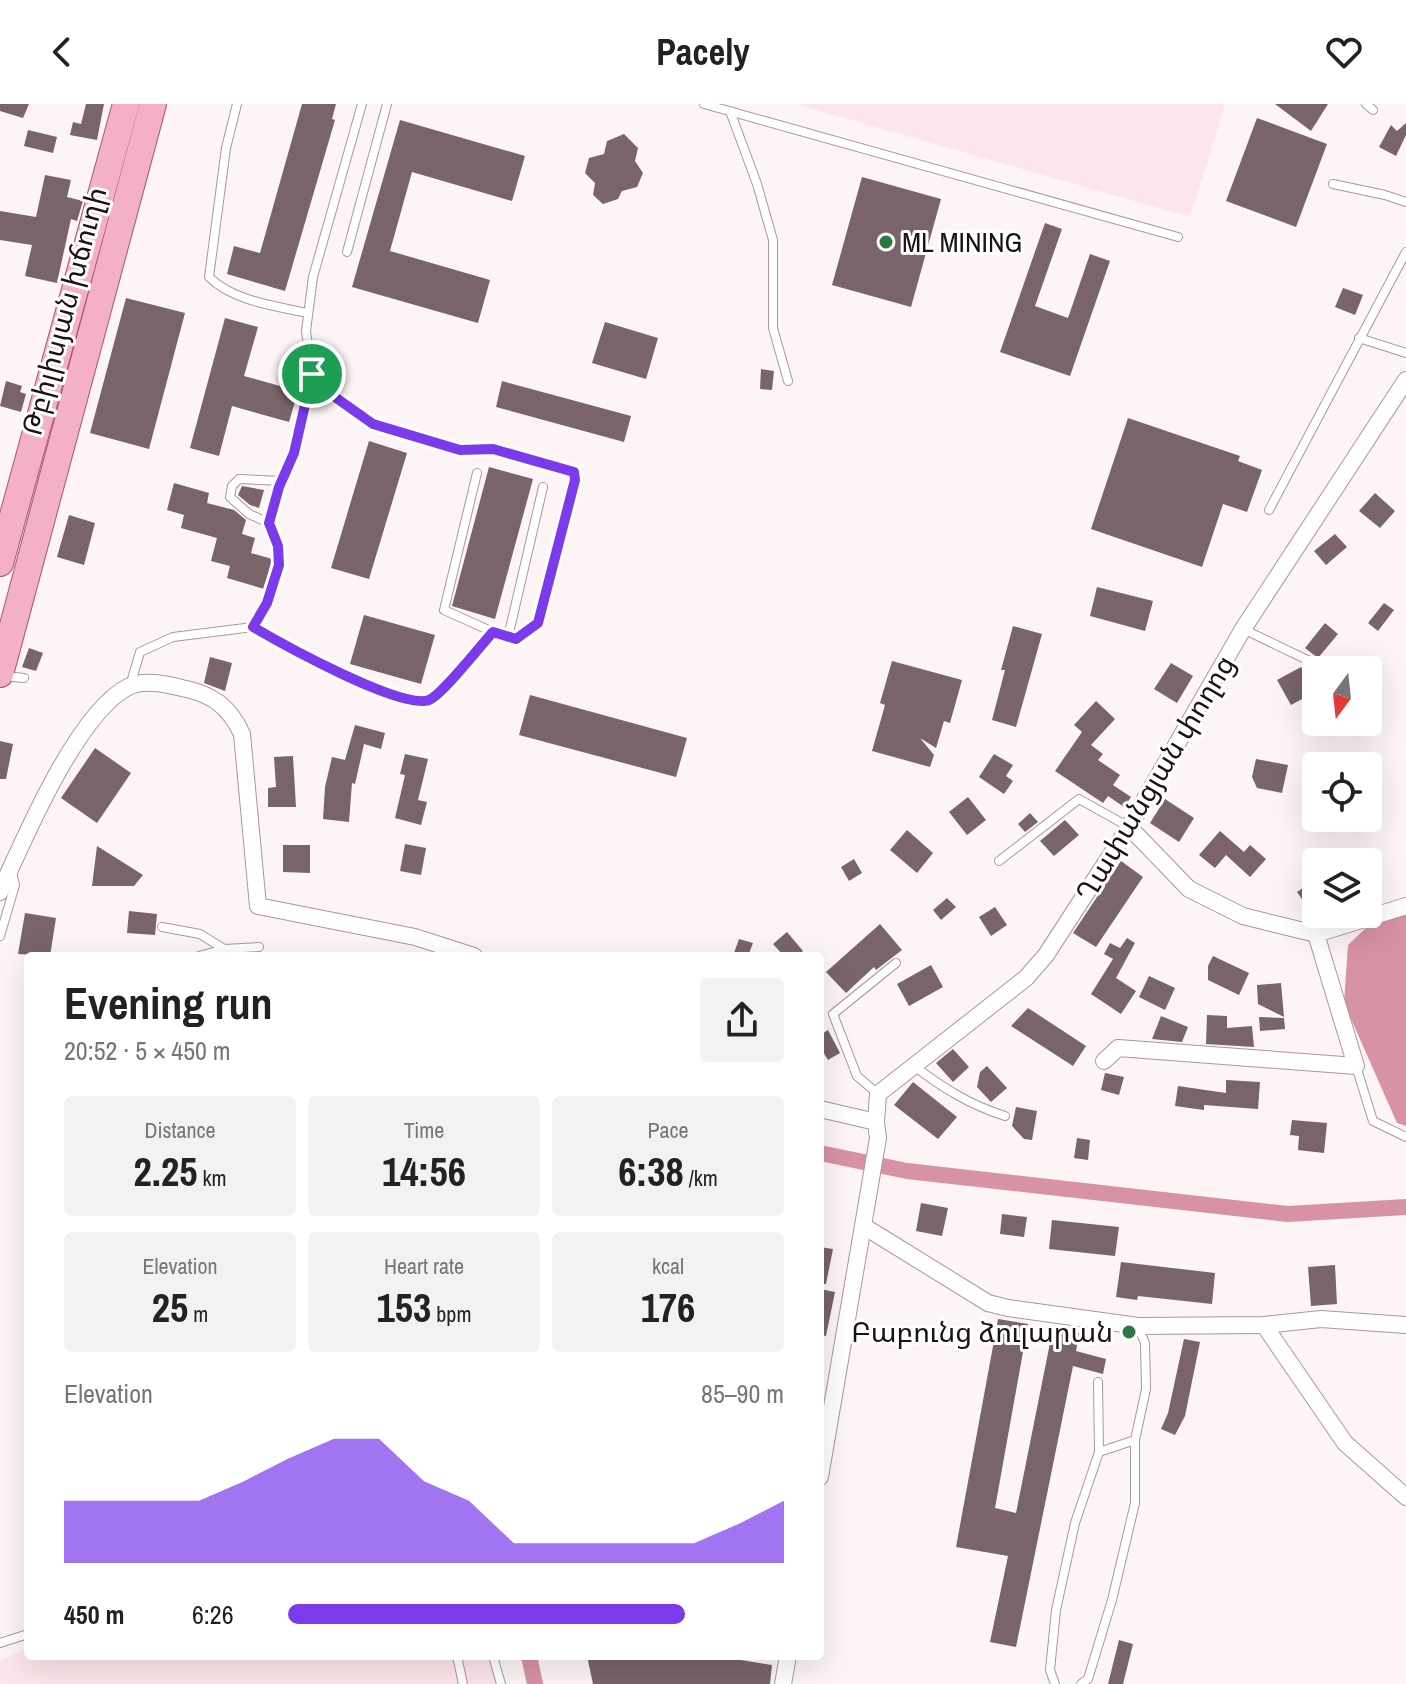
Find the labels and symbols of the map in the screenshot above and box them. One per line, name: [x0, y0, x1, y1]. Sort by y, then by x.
street label: Թբիլիսյան խճուղի: [13, 183, 115, 439]
place label: ML MINING: [902, 223, 1022, 261]
marker: ML MINING: [877, 233, 895, 251]
pin: [278, 340, 346, 408]
street label: Ղափանցյան փողոց: [1066, 648, 1244, 908]
north arrow: [1302, 656, 1382, 736]
place label: Բաբունց ձուլարան: [851, 1313, 1113, 1351]
marker: Բաբունց ձուլարան: [1120, 1323, 1138, 1341]

